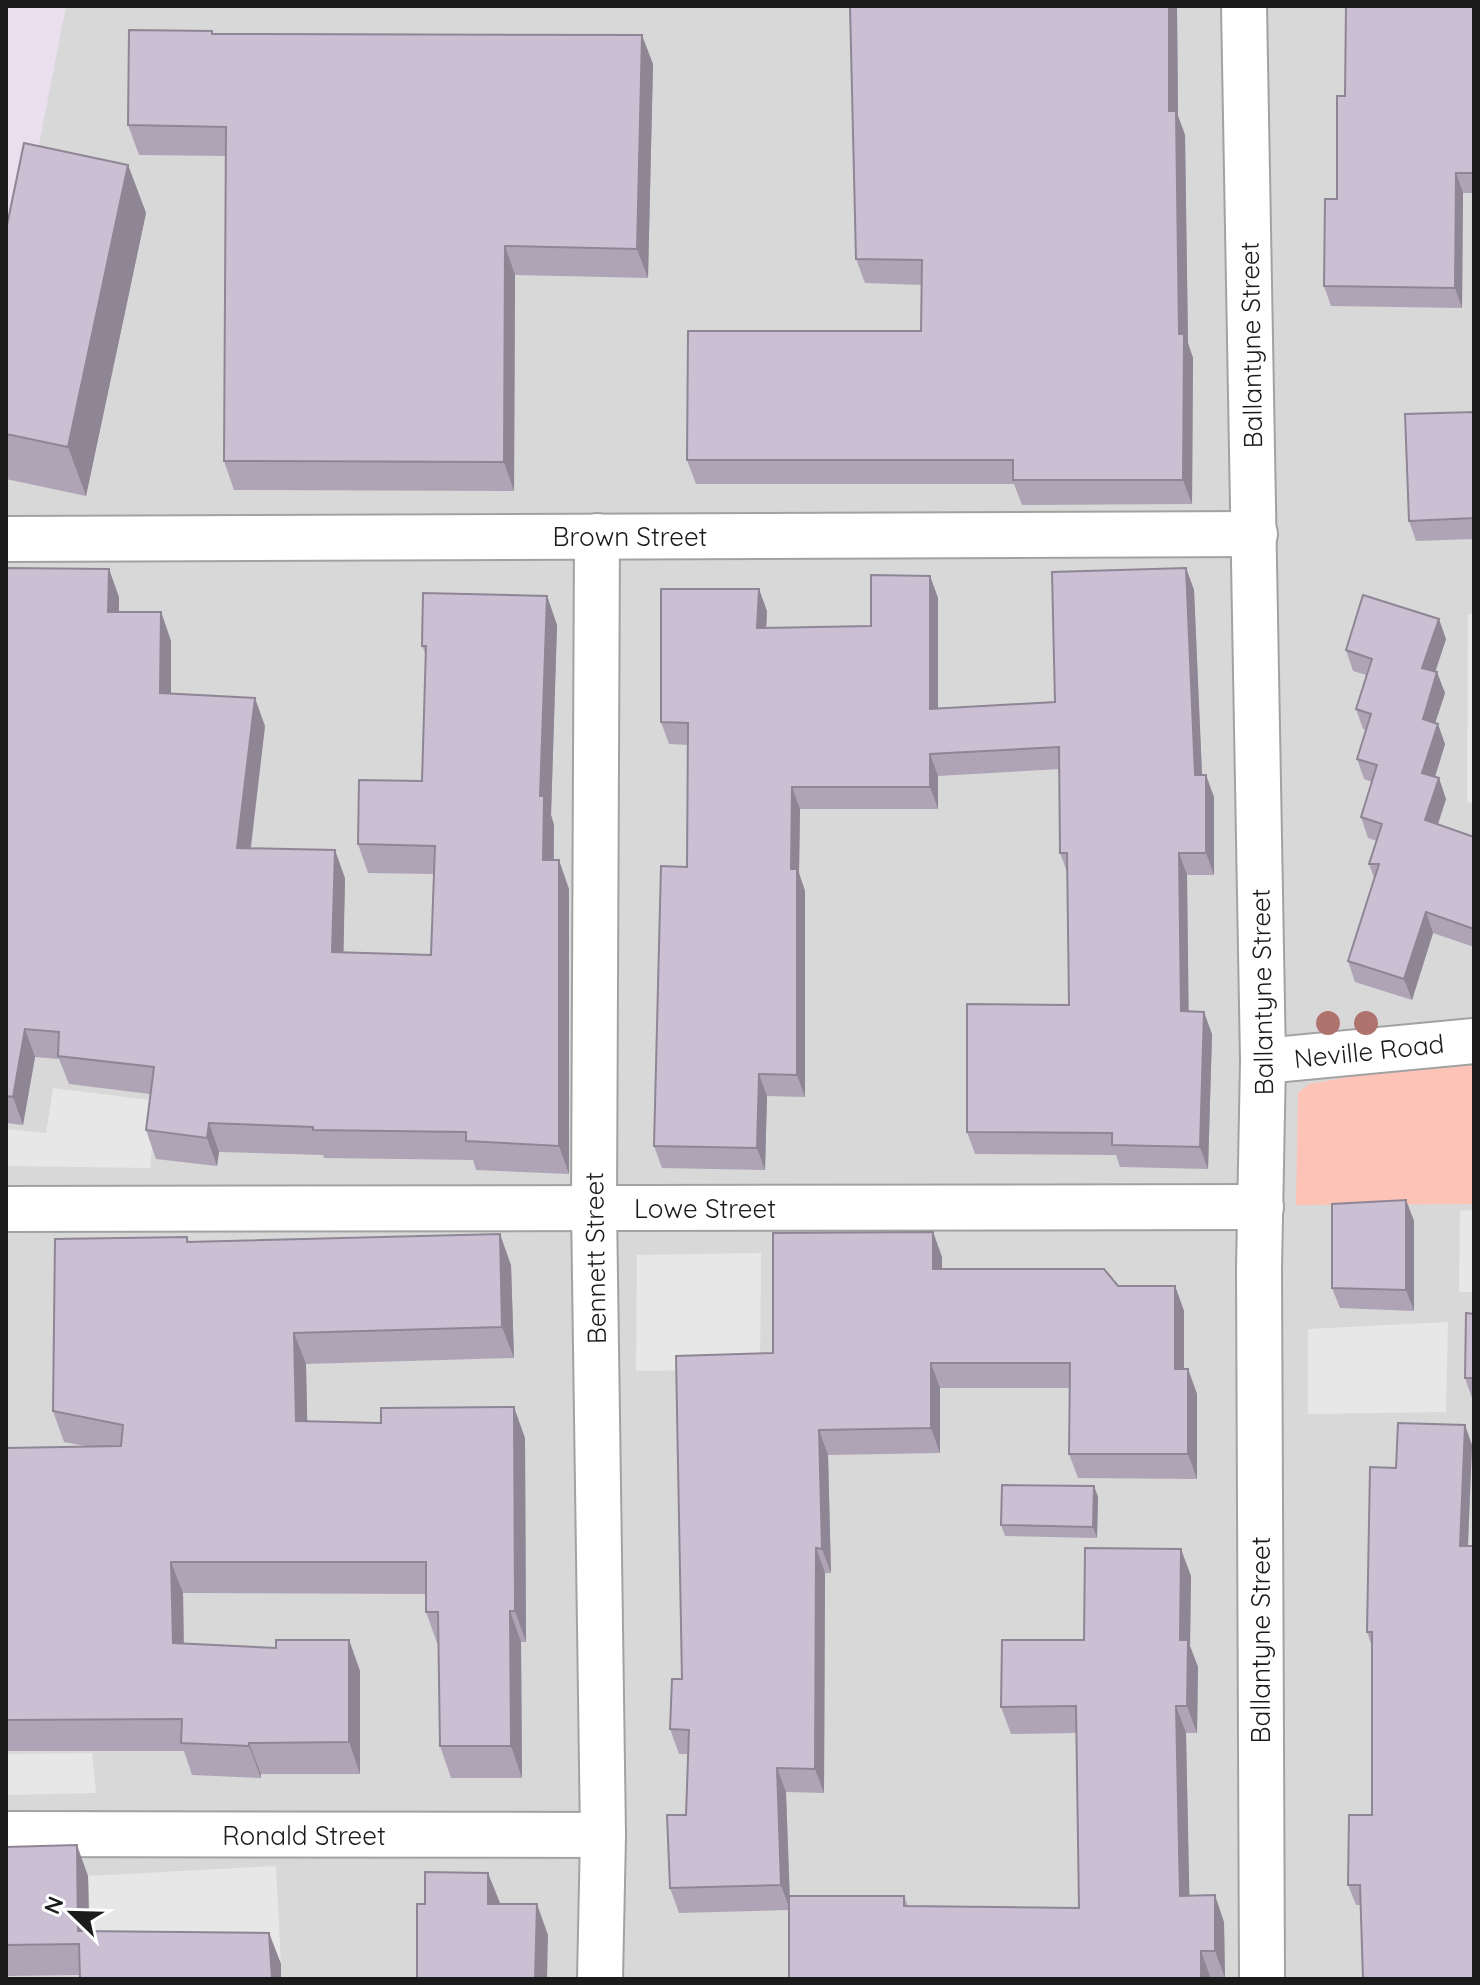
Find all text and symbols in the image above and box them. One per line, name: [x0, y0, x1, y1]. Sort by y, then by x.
street label: Ballantyne Street: [1233, 241, 1269, 449]
street label: Brown Street: [553, 520, 707, 553]
street label: Ballantyne Street: [1244, 888, 1280, 1096]
street label: Neville Road: [1292, 1027, 1446, 1075]
street label: Bennett Street: [577, 1172, 613, 1344]
street label: Lowe Street: [634, 1192, 776, 1225]
street label: Ballantyne Street: [1244, 1537, 1277, 1743]
street label: Ronald Street: [222, 1819, 386, 1852]
north arrow: [32, 1873, 112, 1953]
text: N: [38, 1892, 70, 1918]

